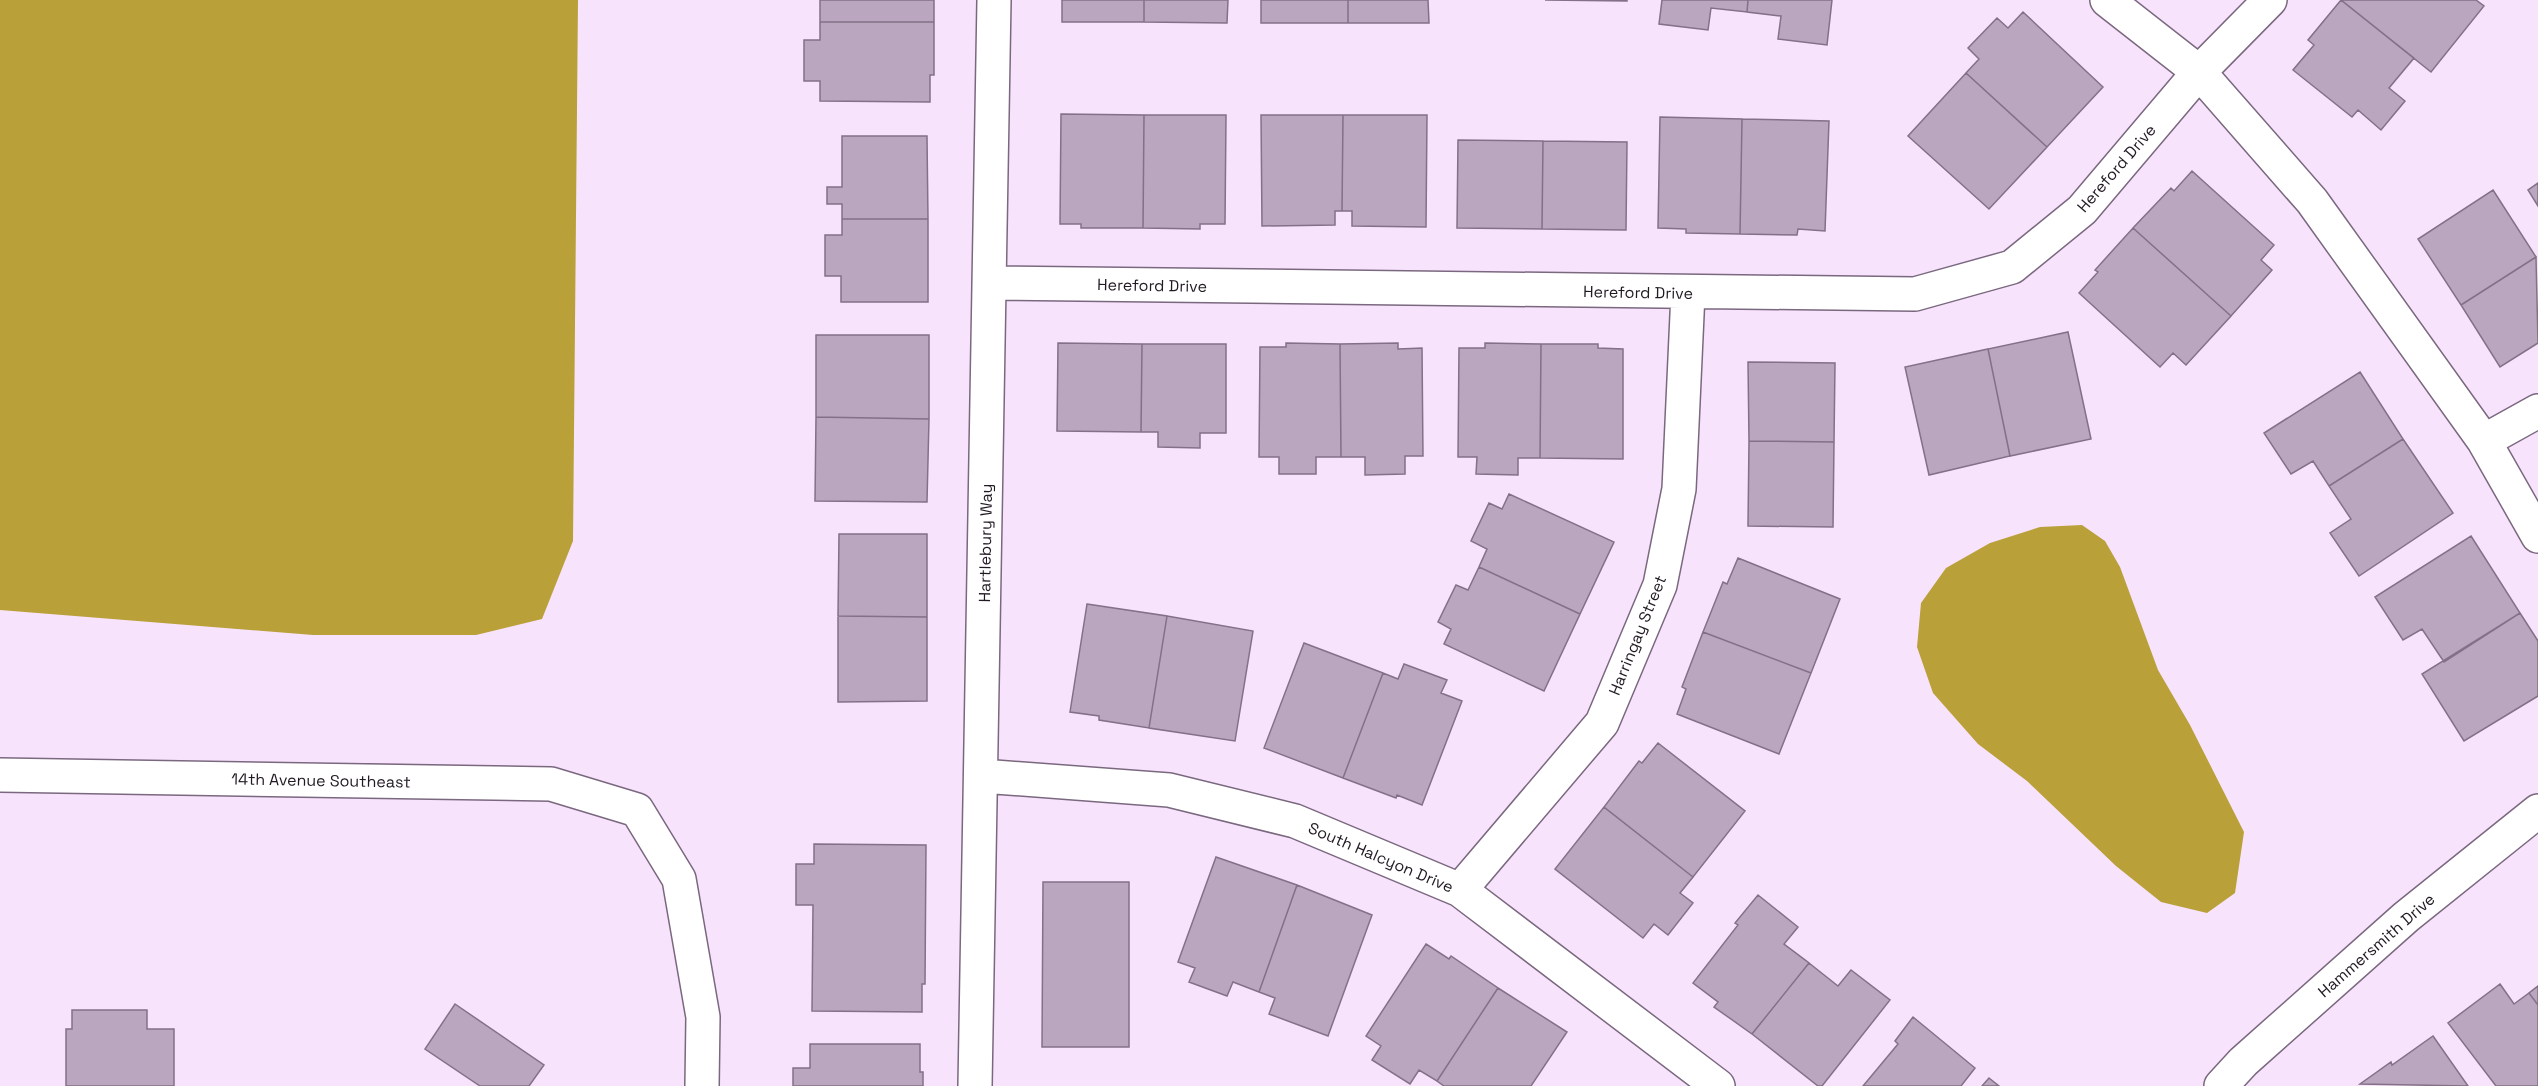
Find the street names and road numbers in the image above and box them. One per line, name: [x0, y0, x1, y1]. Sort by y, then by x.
street label: Hereford Drive: [2072, 120, 2160, 217]
street label: Hereford Drive: [1097, 274, 1207, 297]
street label: Hereford Drive: [1583, 281, 1693, 304]
street label: Hartlebury Way: [974, 483, 997, 603]
street label: Harringay Street: [1604, 572, 1671, 698]
street label: 14th Avenue Southeast: [231, 768, 411, 793]
street label: South Halcyon Drive: [1305, 817, 1457, 898]
street label: Hammersmith Drive: [2313, 889, 2439, 1002]

